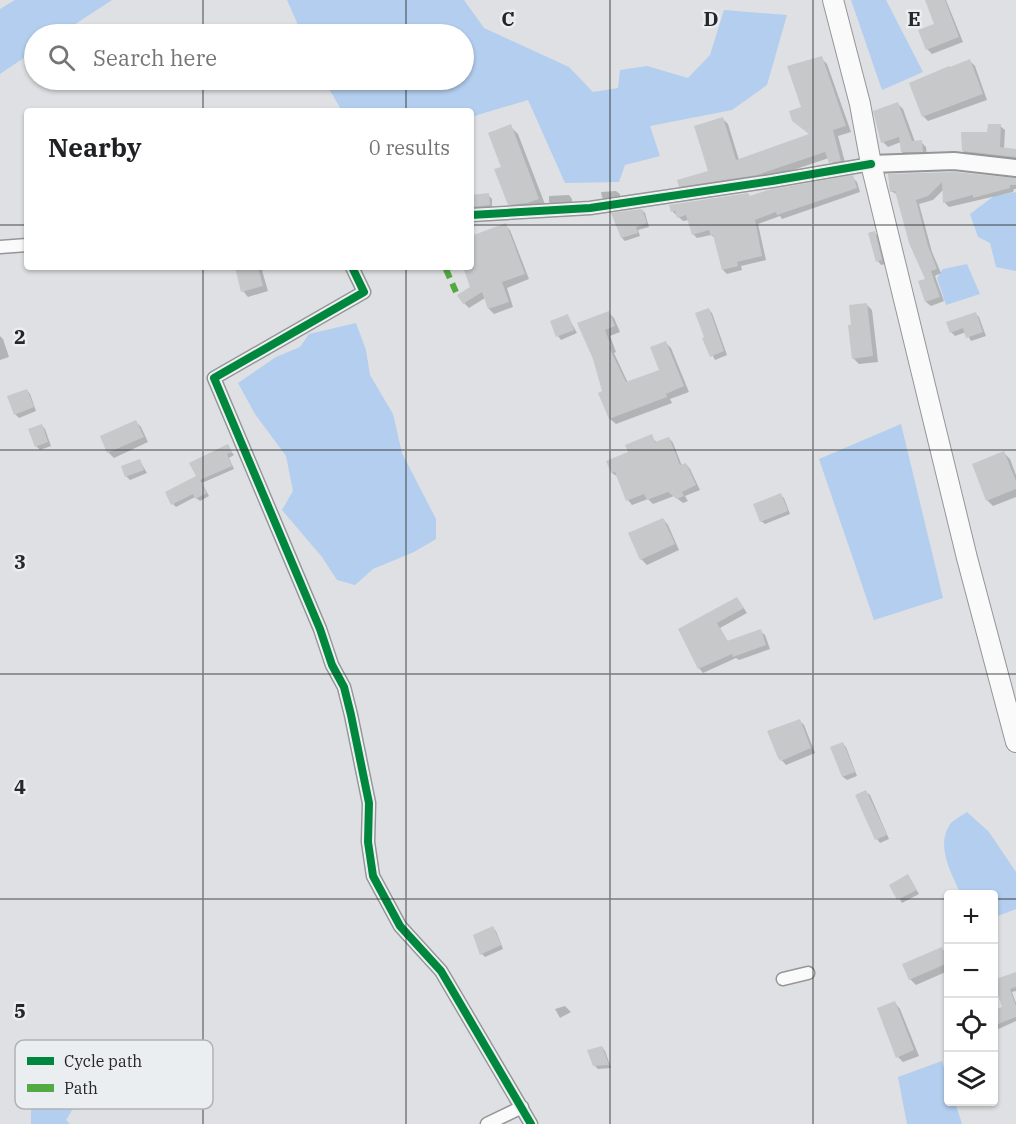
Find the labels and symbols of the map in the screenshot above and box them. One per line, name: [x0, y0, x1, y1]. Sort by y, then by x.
text: C: [501, 5, 515, 32]
text: D: [703, 5, 719, 32]
text: E: [907, 5, 921, 32]
text: 2: [14, 323, 26, 350]
text: 3: [14, 548, 26, 575]
text: 4: [14, 773, 26, 800]
text: 5: [14, 997, 26, 1024]
legend: [15, 1040, 213, 1109]
text: Cycle path: [64, 1051, 142, 1071]
text: Path: [64, 1078, 98, 1098]

